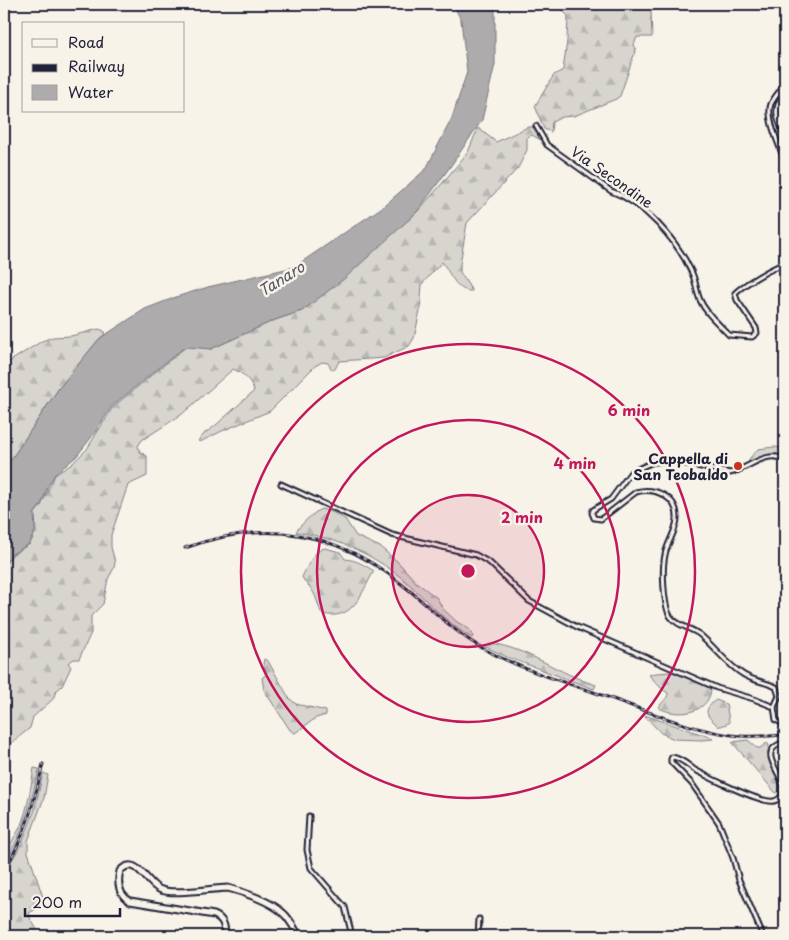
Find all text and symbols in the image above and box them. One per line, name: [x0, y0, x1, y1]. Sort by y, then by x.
legend: [22, 22, 185, 112]
text: Road: [68, 30, 104, 53]
text: Railway: [68, 54, 125, 77]
text: Water: [68, 80, 113, 103]
street label: Via Secondine: [567, 141, 658, 213]
water label: Tanaro: [253, 254, 309, 301]
text: 6 min: [608, 398, 650, 421]
place label: Cappella di San Teobaldo: [633, 448, 728, 485]
text: 4 min: [554, 451, 596, 474]
marker: Cappella di San Teobaldo: [732, 460, 744, 472]
text: 2 min: [501, 505, 543, 528]
centre of rings: [459, 562, 477, 580]
scale bar: [25, 885, 120, 917]
text: 200 m: [32, 890, 82, 913]

